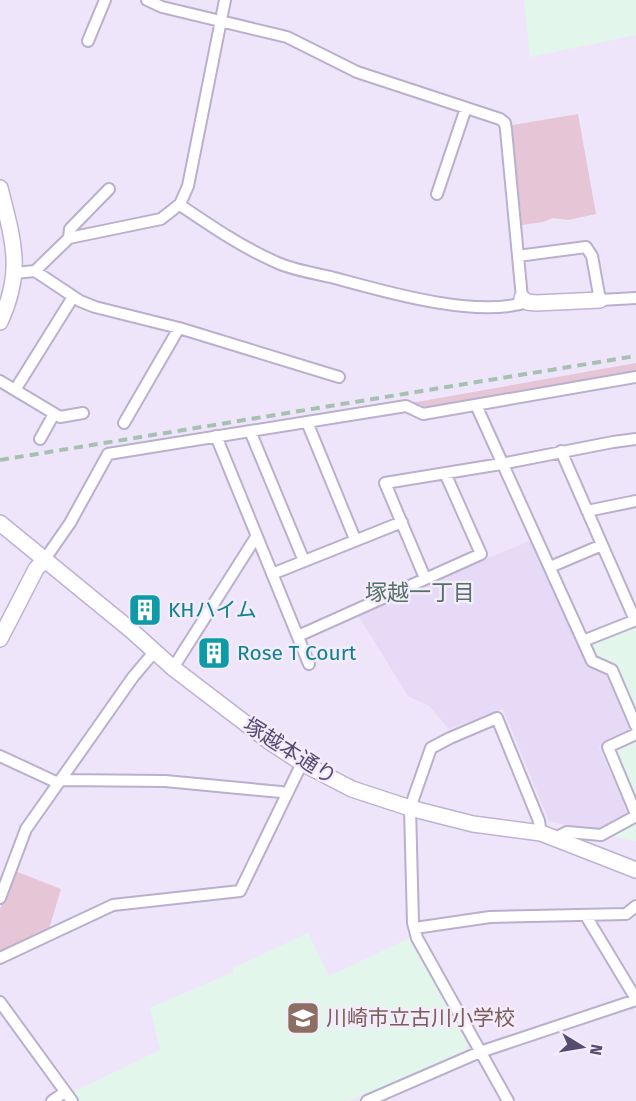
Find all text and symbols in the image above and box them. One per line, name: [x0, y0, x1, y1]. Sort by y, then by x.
district label: 塚越一丁目: [365, 579, 475, 606]
building icon: KHハイム: [127, 592, 163, 628]
place label: KHハイム: [168, 597, 257, 623]
building icon: Rose T Court: [196, 635, 232, 671]
place label: Rose T Court: [237, 640, 357, 666]
street label: 塚越本通り: [239, 712, 341, 790]
school or university icon: 川崎市立古川小学校: [285, 1000, 321, 1036]
place label: 川崎市立古川小学校: [326, 1005, 515, 1031]
north arrow: [552, 1017, 612, 1077]
text: N: [586, 1043, 607, 1057]

